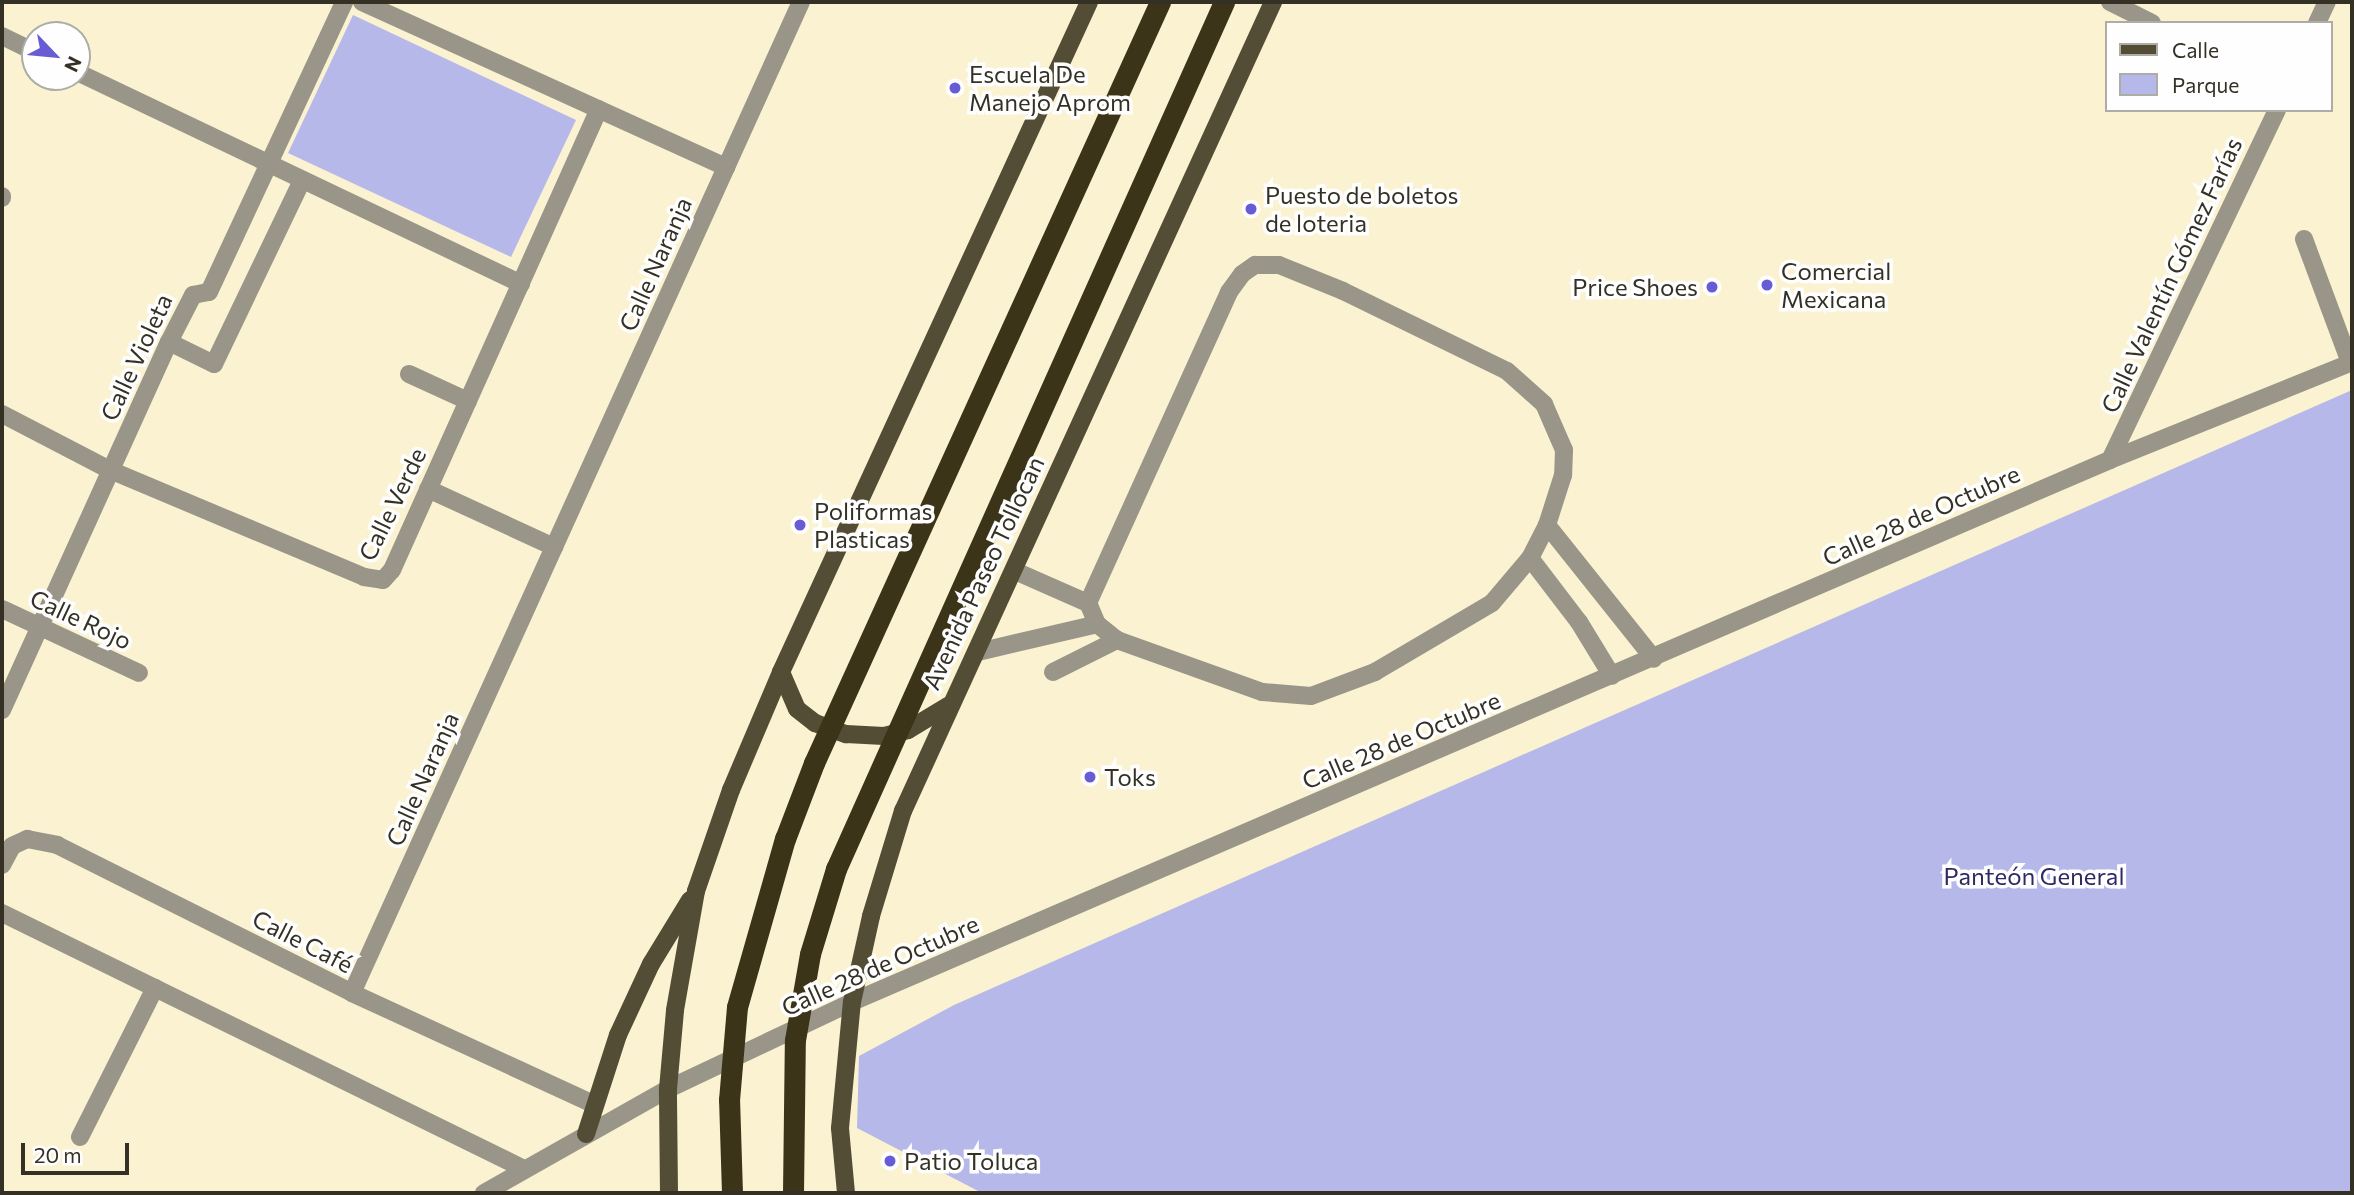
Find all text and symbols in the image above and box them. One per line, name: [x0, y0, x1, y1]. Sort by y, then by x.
north arrow: [21, 21, 91, 91]
legend: [2106, 21, 2333, 112]
text: Calle: [2172, 37, 2219, 62]
text: N: [60, 53, 87, 76]
place label: Escuela De Manejo Aprom: [969, 60, 1131, 116]
text: Parque: [2172, 72, 2239, 97]
marker: Escuela De Manejo Aprom: [947, 80, 963, 96]
street label: Calle Valentín Gómez Farías: [2095, 133, 2247, 417]
place label: Puesto de boletos de loteria: [1265, 181, 1458, 237]
street label: Calle Naranja: [613, 193, 697, 335]
marker: Puesto de boletos de loteria: [1243, 201, 1259, 217]
place label: Comercial Mexicana: [1781, 257, 1891, 313]
place label: Price Shoes: [1572, 273, 1698, 301]
marker: Comercial Mexicana: [1759, 277, 1775, 293]
marker: Price Shoes: [1704, 279, 1720, 295]
street label: Calle Violeta: [94, 289, 178, 425]
street label: Calle Verde: [352, 443, 432, 565]
street label: Avenida Paseo Tollocan: [916, 452, 1050, 694]
street label: Calle 28 de Octubre: [1818, 459, 2024, 571]
place label: Poliformas Plasticas: [814, 497, 932, 553]
marker: Poliformas Plasticas: [792, 517, 808, 533]
street label: Calle Rojo: [26, 583, 136, 655]
street label: Calle 28 de Octubre: [1297, 685, 1505, 795]
street label: Calle Naranja: [380, 708, 464, 850]
place label: Toks: [1104, 763, 1156, 791]
marker: Toks: [1082, 769, 1098, 785]
park label: Panteón General: [1943, 862, 2125, 890]
street label: Calle Café: [248, 903, 358, 979]
street label: Calle 28 de Octubre: [777, 909, 983, 1021]
scale bar: [24, 1128, 133, 1172]
text: 20 m: [34, 1142, 82, 1167]
place label: Patio Toluca: [904, 1147, 1038, 1175]
marker: Patio Toluca: [882, 1153, 898, 1169]

